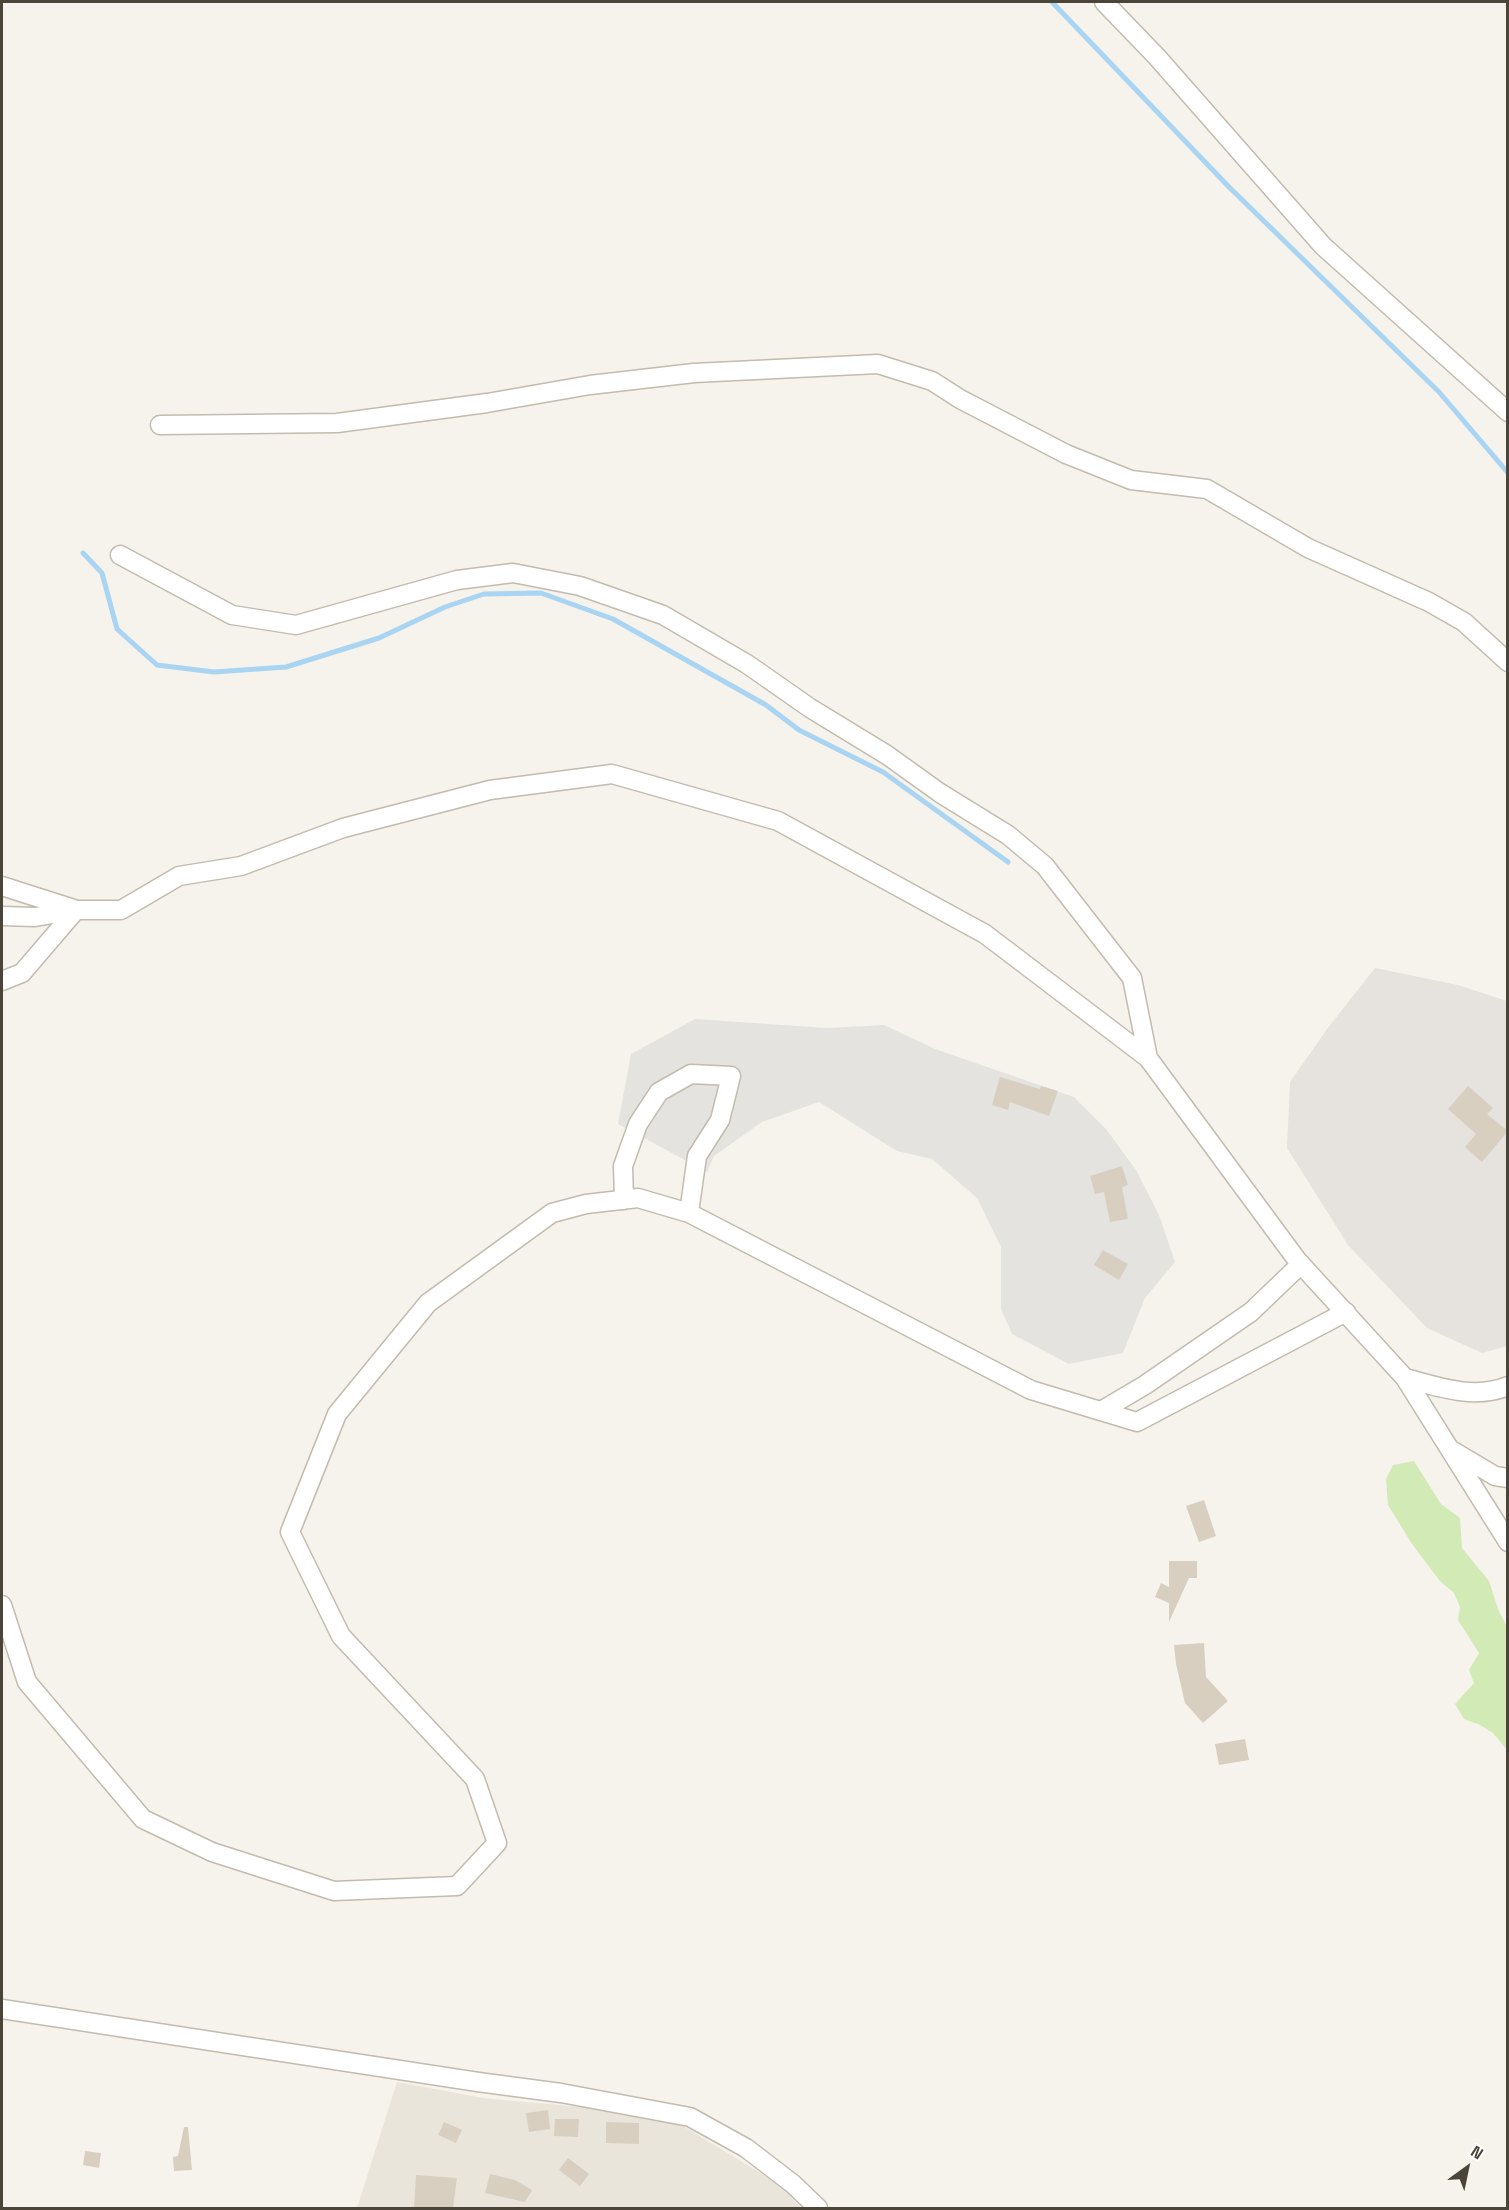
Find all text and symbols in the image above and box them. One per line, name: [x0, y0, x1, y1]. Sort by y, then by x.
north arrow: [1437, 2138, 1497, 2198]
text: N: [1467, 2141, 1487, 2164]

